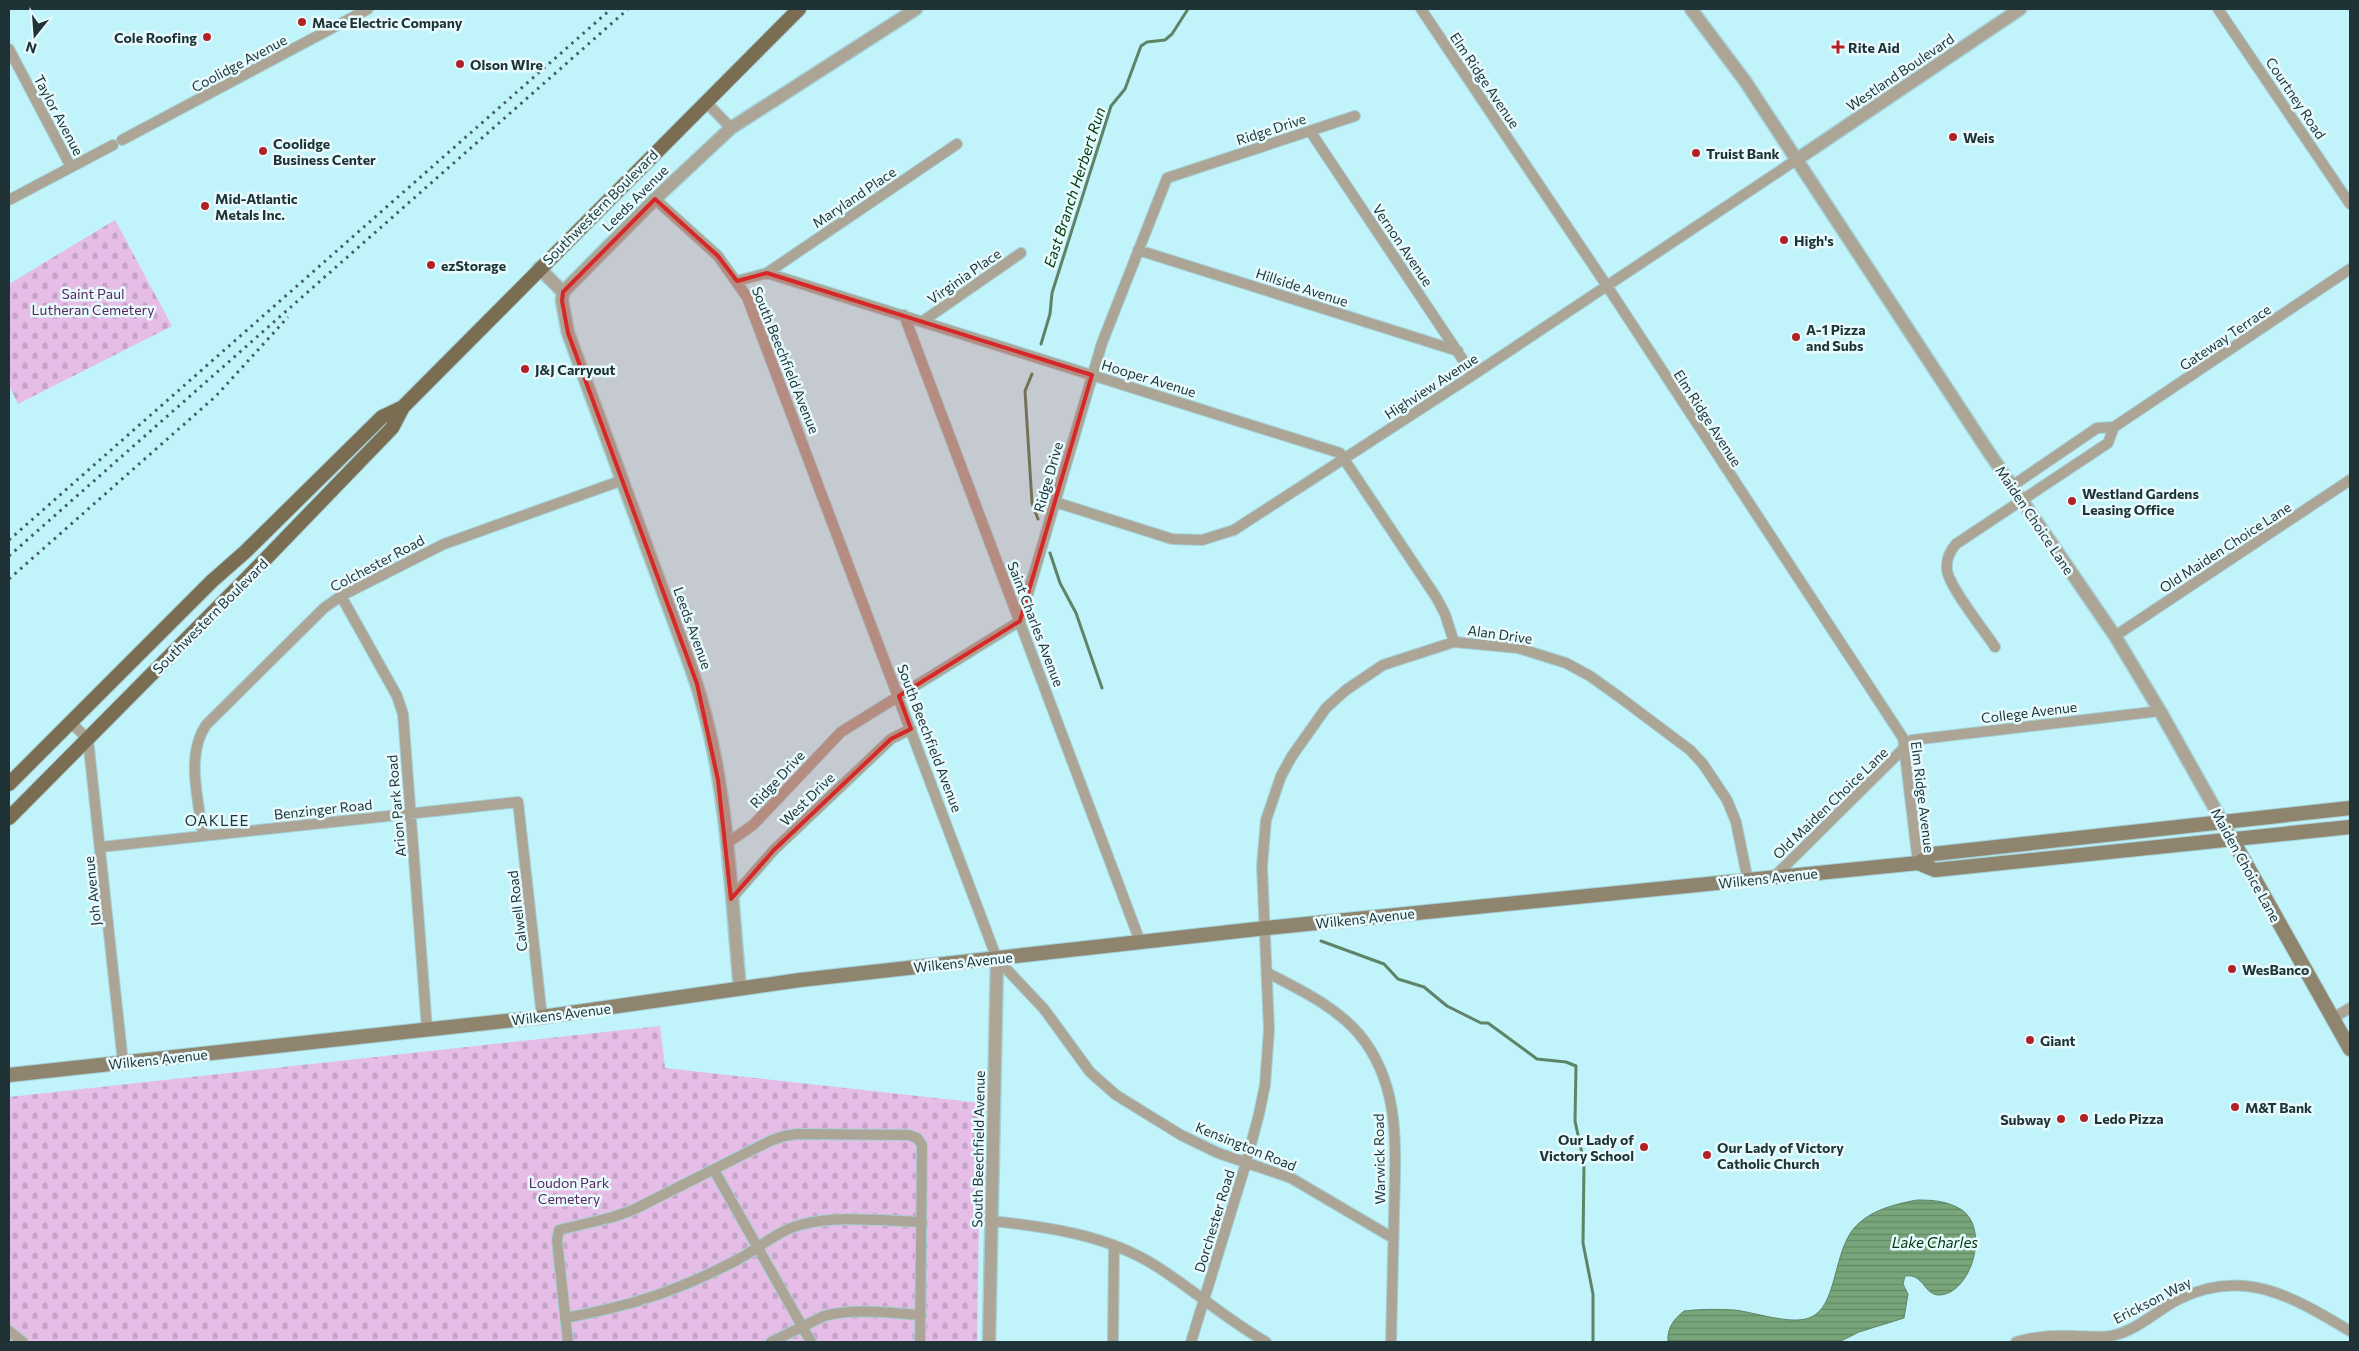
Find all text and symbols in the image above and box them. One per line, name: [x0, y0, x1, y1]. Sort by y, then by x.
north arrow: [10, 10, 60, 60]
place label: Mace Electric Company: [312, 14, 463, 31]
marker: Mace Electric Company: [296, 16, 308, 28]
place label: Cole Roofing: [114, 29, 197, 46]
street label: Elm Ridge Avenue: [1447, 29, 1523, 131]
street label: Westland Boulevard: [1843, 30, 1957, 114]
street label: Coolidge Avenue: [188, 31, 290, 95]
marker: Cole Roofing: [201, 31, 213, 43]
text: N: [24, 38, 39, 58]
place label: Rite Aid: [1848, 39, 1900, 56]
marker: Rite Aid: [1832, 41, 1844, 53]
street label: Courtney Road: [2262, 54, 2330, 142]
place label: Olson WIre: [470, 56, 543, 73]
marker: Olson WIre: [454, 58, 466, 70]
street label: Taylor Avenue: [31, 72, 87, 158]
water label: East Branch Herbert Run: [1040, 105, 1108, 269]
street label: Ridge Drive: [1234, 110, 1308, 148]
place label: Weis: [1963, 129, 1995, 146]
marker: Weis: [1947, 131, 1959, 143]
place label: Coolidge Business Center: [273, 135, 376, 168]
marker: Coolidge Business Center: [257, 145, 269, 157]
place label: Truist Bank: [1706, 145, 1780, 162]
street label: Southwestern Boulevard: [539, 146, 661, 268]
marker: Truist Bank: [1690, 147, 1702, 159]
street label: Leeds Avenue: [598, 161, 672, 235]
street label: Maryland Place: [809, 163, 899, 231]
place label: Mid-Atlantic Metals Inc.: [215, 190, 298, 223]
marker: Mid-Atlantic Metals Inc.: [199, 200, 211, 212]
street label: Vernon Avenue: [1369, 201, 1437, 289]
place label: High's: [1794, 232, 1834, 249]
marker: High's: [1778, 234, 1790, 246]
street label: Virginia Place: [924, 244, 1004, 308]
place label: ezStorage: [441, 257, 506, 274]
marker: ezStorage: [425, 259, 437, 271]
street label: Hillside Avenue: [1254, 264, 1350, 310]
street label: South Beechfield Avenue: [749, 284, 823, 436]
park label: Saint Paul Lutheran Cemetery: [32, 285, 154, 318]
street label: Gateway Terrace: [2176, 300, 2274, 374]
place label: A-1 Pizza and Subs: [1806, 321, 1866, 354]
marker: A-1 Pizza and Subs: [1790, 331, 1802, 343]
street label: Highview Avenue: [1381, 349, 1481, 423]
street label: Hooper Avenue: [1100, 356, 1198, 400]
place label: J&J Carryout: [535, 361, 616, 378]
marker: J&J Carryout: [519, 363, 531, 375]
street label: Elm Ridge Avenue: [1670, 366, 1746, 470]
street label: Ridge Drive: [1030, 440, 1066, 514]
street label: Maiden Choice Lane: [1992, 462, 2078, 578]
place label: Westland Gardens Leasing Office: [2082, 485, 2199, 518]
marker: Westland Gardens Leasing Office: [2066, 495, 2078, 507]
street label: Old Maiden Choice Lane: [2156, 498, 2294, 596]
street label: Colchester Road: [327, 531, 427, 595]
street label: Southwestern Boulevard: [149, 555, 271, 677]
street label: Saint Charles Avenue: [1004, 559, 1068, 689]
street label: Leeds Avenue: [670, 584, 716, 672]
street label: Alan Drive: [1467, 621, 1533, 647]
street label: South Beechfield Avenue: [894, 662, 966, 814]
street label: College Avenue: [1980, 698, 2078, 726]
street label: Elm Ridge Avenue: [1908, 740, 1938, 854]
street label: Old Maiden Choice Lane: [1769, 744, 1891, 862]
street label: Ridge Drive: [746, 747, 808, 811]
street label: Arion Park Road: [383, 754, 409, 858]
street label: West Drive: [776, 769, 838, 829]
street label: Benzinger Road: [273, 795, 373, 823]
street label: Maiden Choice Lane: [2208, 805, 2284, 925]
district label: OAKLEE: [185, 811, 249, 829]
street label: Joh Avenue: [80, 855, 104, 927]
street label: Wilkens Avenue: [1717, 864, 1819, 892]
street label: Calwell Road: [504, 870, 530, 952]
street label: Wilkens Avenue: [1314, 904, 1416, 932]
street label: Wilkens Avenue: [912, 948, 1014, 976]
place label: WesBanco: [2242, 961, 2309, 978]
marker: WesBanco: [2226, 963, 2238, 975]
street label: Wilkens Avenue: [510, 999, 612, 1029]
place label: Giant: [2040, 1032, 2076, 1049]
marker: Giant: [2024, 1034, 2036, 1046]
street label: Wilkens Avenue: [107, 1045, 209, 1073]
street label: South Beechfield Avenue: [968, 1070, 988, 1228]
place label: M&T Bank: [2245, 1099, 2312, 1116]
marker: M&T Bank: [2229, 1101, 2241, 1113]
place label: Ledo Pizza: [2094, 1110, 2164, 1127]
place label: Subway: [2000, 1111, 2051, 1128]
marker: Ledo Pizza: [2078, 1112, 2090, 1124]
street label: Warwick Road: [1370, 1113, 1388, 1205]
marker: Subway: [2055, 1113, 2067, 1125]
street label: Kensington Road: [1193, 1118, 1299, 1174]
place label: Our Lady of Victory School: [1539, 1131, 1634, 1164]
place label: Our Lady of Victory Catholic Church: [1717, 1139, 1844, 1172]
marker: Our Lady of Victory School: [1638, 1141, 1650, 1153]
marker: Our Lady of Victory Catholic Church: [1701, 1149, 1713, 1161]
street label: Dorchester Road: [1190, 1168, 1238, 1274]
park label: Loudon Park Cemetery: [529, 1174, 610, 1207]
water label: Lake Charles: [1892, 1233, 1978, 1251]
street label: Erickson Way: [2110, 1273, 2194, 1327]

